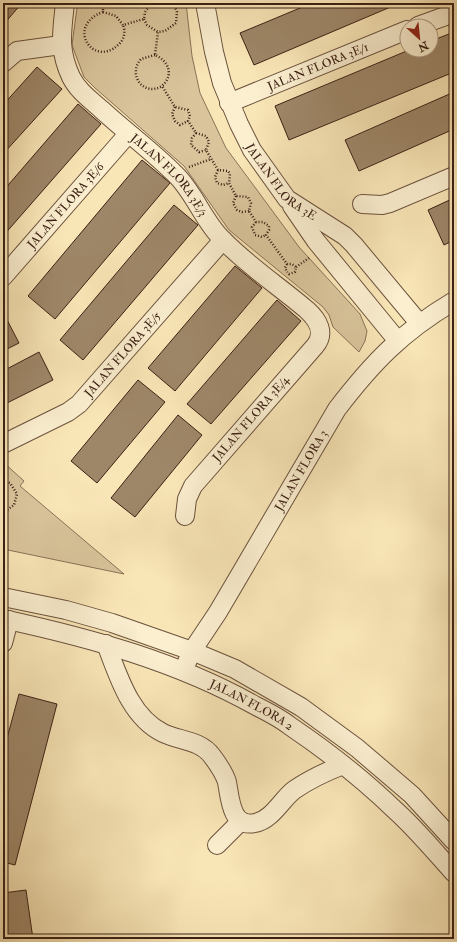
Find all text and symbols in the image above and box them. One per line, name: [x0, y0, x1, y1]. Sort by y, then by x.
north arrow: [399, 18, 439, 58]
text: N: [415, 38, 432, 55]
street label: JALAN FLORA 3E/1: [264, 39, 370, 94]
street label: JALAN FLORA 3E/3: [127, 130, 211, 219]
street label: JALAN FLORA 3E: [242, 140, 320, 224]
street label: JALAN FLORA 3E/6: [23, 159, 108, 252]
street label: JALAN FLORA 3E/5: [80, 308, 164, 401]
street label: JALAN FLORA 3E/4: [209, 372, 293, 466]
street label: JALAN FLORA 3: [271, 427, 331, 515]
street label: JALAN FLORA 2: [206, 676, 297, 733]

